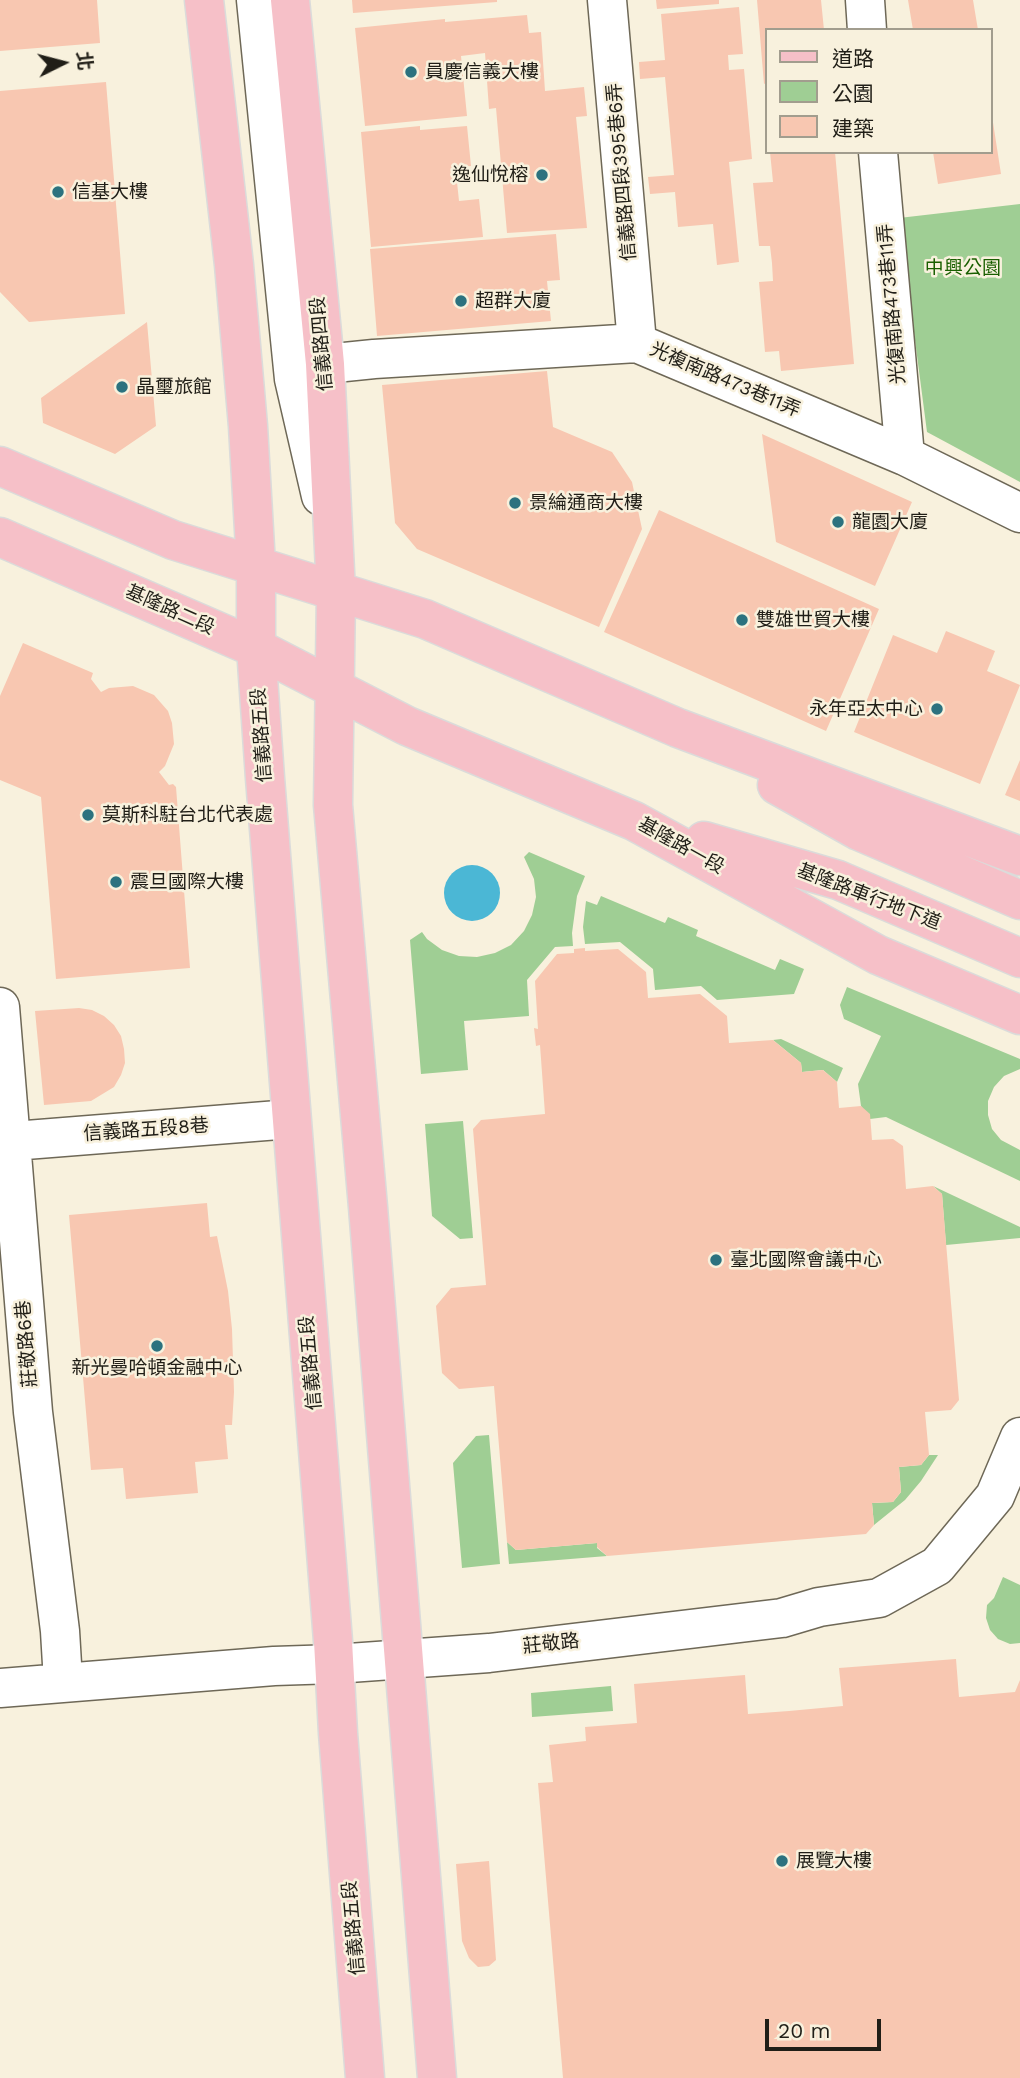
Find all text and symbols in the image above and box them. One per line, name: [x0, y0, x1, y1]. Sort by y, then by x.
north arrow: [28, 28, 98, 98]
legend: [764, 28, 992, 154]
text: 道路: [832, 46, 874, 71]
text: 北: [72, 50, 97, 71]
place label: 員慶信義大樓: [425, 61, 539, 83]
marker: 員慶信義大樓: [403, 64, 419, 80]
text: 公園: [832, 81, 874, 106]
street label: 信義路四段395巷6弄: [603, 82, 641, 262]
text: 建築: [832, 116, 874, 141]
place label: 逸仙悅榕: [452, 164, 528, 186]
marker: 逸仙悅榕: [534, 167, 550, 183]
place label: 信基大樓: [72, 181, 148, 203]
marker: 信基大樓: [50, 184, 66, 200]
street label: 光復南路473巷11弄: [874, 223, 910, 385]
park label: 中興公園: [925, 257, 1001, 279]
place label: 超群大廈: [475, 290, 551, 312]
marker: 超群大廈: [453, 293, 469, 309]
street label: 信義路四段: [307, 296, 337, 392]
street label: 光複南路473巷11弄: [646, 338, 804, 422]
place label: 晶璽旅館: [136, 376, 212, 398]
marker: 晶璽旅館: [114, 379, 130, 395]
place label: 景綸通商大樓: [529, 492, 643, 514]
marker: 景綸通商大樓: [507, 495, 523, 511]
place label: 龍園大廈: [852, 511, 928, 533]
marker: 龍園大廈: [830, 514, 846, 530]
street label: 基隆路二段: [122, 580, 218, 640]
place label: 雙雄世貿大樓: [756, 609, 870, 631]
marker: 雙雄世貿大樓: [734, 612, 750, 628]
street label: 信義路五段: [247, 687, 277, 783]
place label: 永年亞太中心: [809, 698, 923, 720]
marker: 永年亞太中心: [929, 701, 945, 717]
place label: 莫斯科駐台北代表處: [102, 804, 273, 826]
marker: 莫斯科駐台北代表處: [80, 807, 96, 823]
street label: 基隆路一段: [634, 813, 728, 879]
street label: 基隆路車行地下道: [794, 859, 944, 935]
place label: 震旦國際大樓: [130, 871, 244, 893]
marker: 震旦國際大樓: [108, 874, 124, 890]
street label: 信義路五段8巷: [83, 1114, 209, 1146]
place label: 臺北國際會議中心: [730, 1249, 882, 1271]
marker: 臺北國際會議中心: [708, 1252, 724, 1268]
street label: 莊敬路6巷: [12, 1299, 42, 1389]
street label: 信義路五段: [296, 1315, 326, 1411]
marker: 新光曼哈頓金融中心: [149, 1338, 165, 1354]
place label: 新光曼哈頓金融中心: [72, 1357, 242, 1379]
street label: 莊敬路: [521, 1630, 581, 1658]
place label: 展覽大樓: [796, 1850, 872, 1872]
marker: 展覽大樓: [774, 1853, 790, 1869]
street label: 信義路五段: [339, 1880, 369, 1976]
scale bar: [768, 2004, 884, 2048]
text: 20 m: [778, 2018, 830, 2043]

